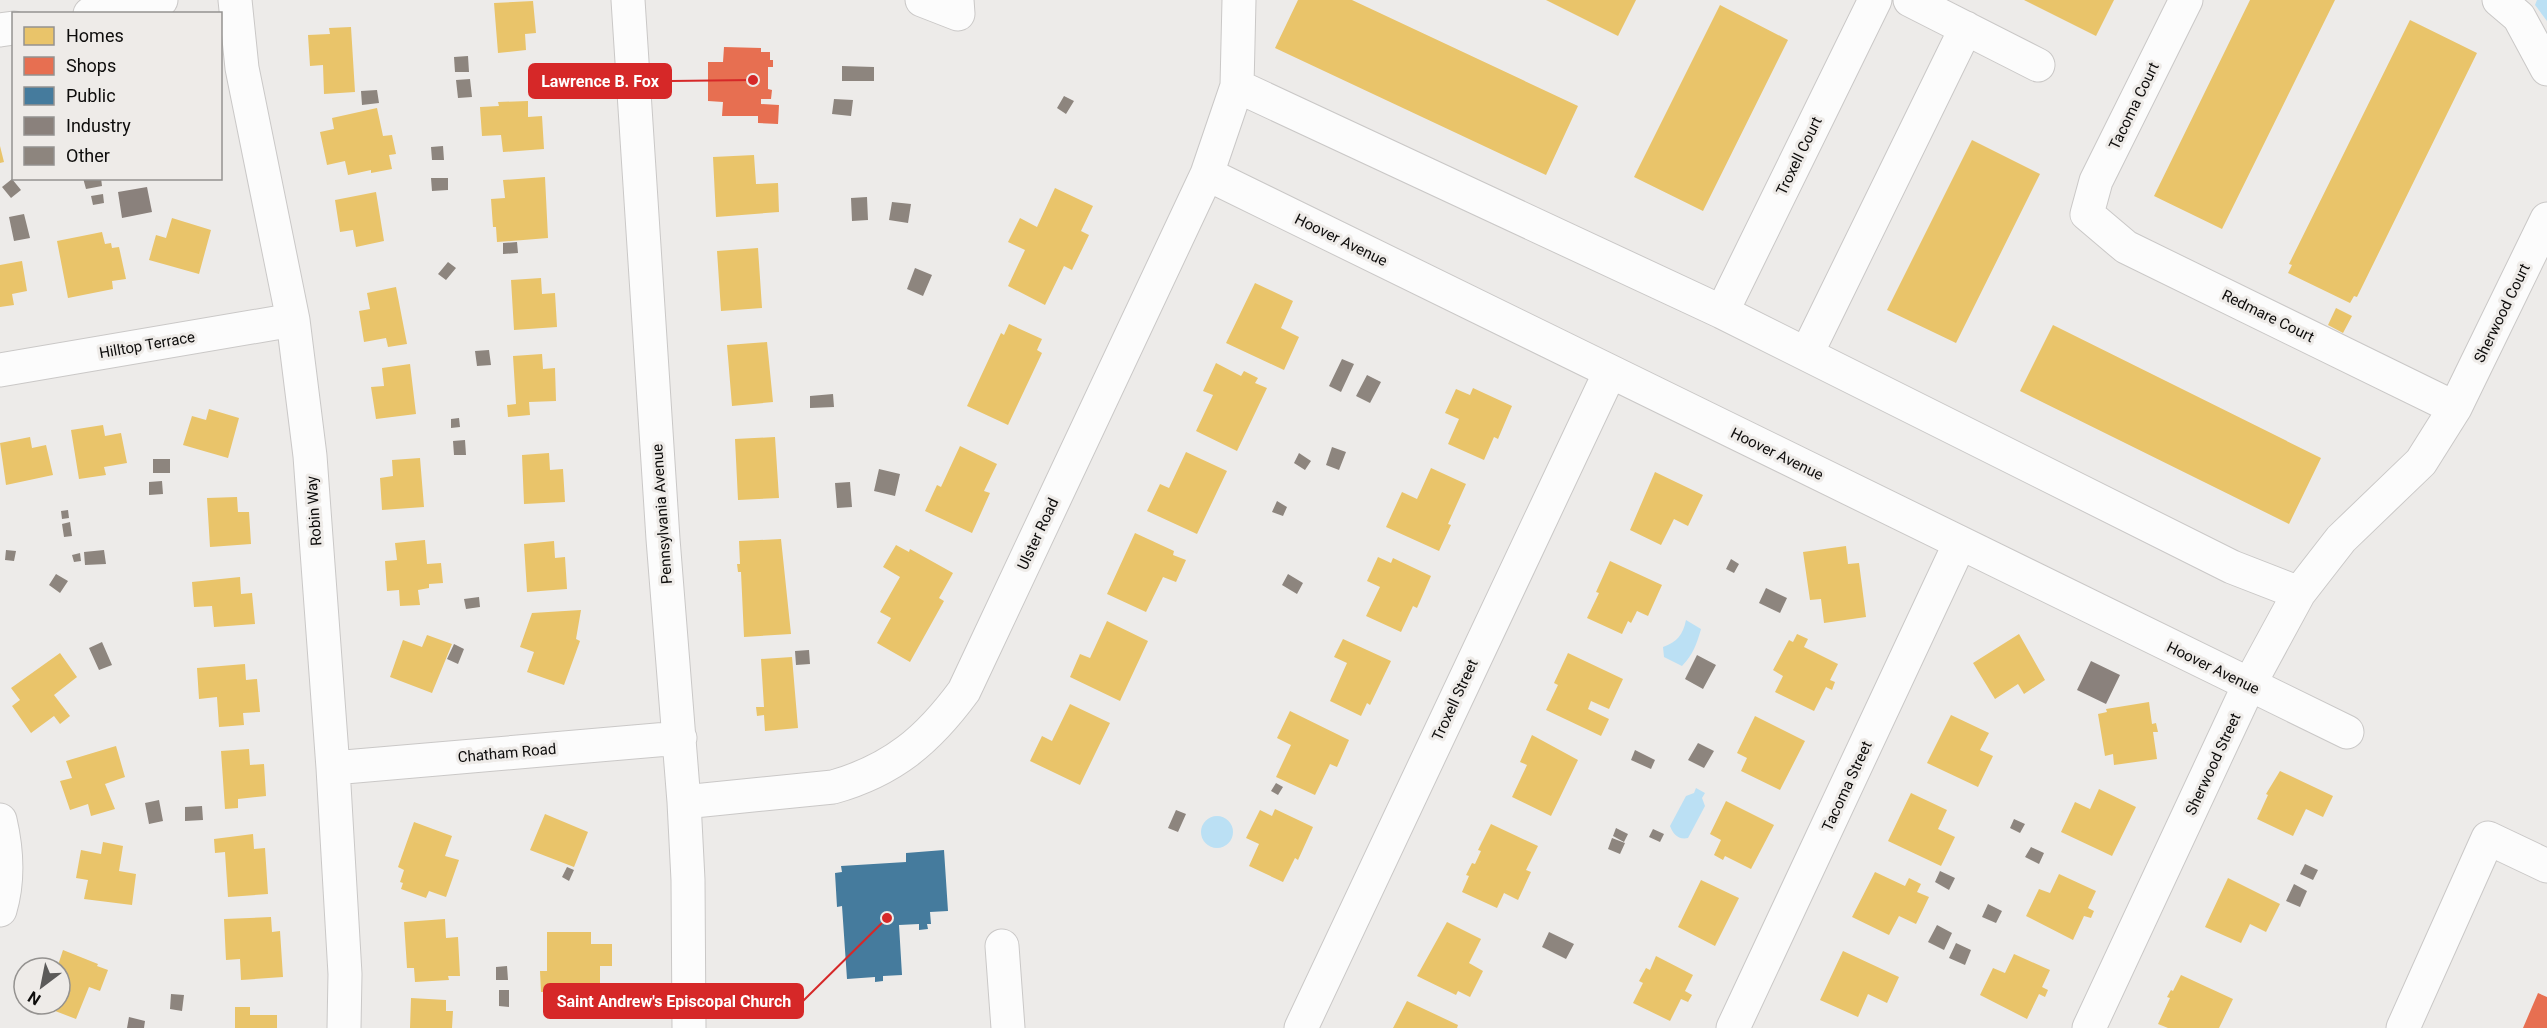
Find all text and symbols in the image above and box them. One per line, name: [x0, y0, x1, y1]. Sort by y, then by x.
legend: [12, 12, 222, 180]
text: Homes: [66, 25, 124, 46]
text: Shops: [66, 55, 116, 76]
street label: Tacoma Court: [2105, 59, 2163, 152]
callout: Lawrence B. Fox: [529, 64, 671, 98]
text: Lawrence B. Fox: [541, 72, 660, 91]
text: Public: [66, 85, 116, 106]
street label: Troxell Court: [1772, 114, 1826, 198]
text: Industry: [66, 115, 131, 136]
text: Other: [66, 145, 110, 166]
street label: Hoover Avenue: [1292, 210, 1390, 270]
street label: Sherwood Court: [2470, 261, 2534, 365]
street label: Redmare Court: [2219, 286, 2317, 346]
street label: Hilltop Terrace: [98, 328, 196, 362]
street label: Hoover Avenue: [1728, 424, 1826, 484]
street label: Pennsylvania Avenue: [648, 443, 676, 585]
street label: Robin Way: [303, 475, 325, 547]
street label: Ulster Road: [1014, 495, 1062, 573]
street label: Hoover Avenue: [2164, 638, 2262, 698]
street label: Troxell Street: [1428, 656, 1482, 743]
street label: Sherwood Street: [2182, 710, 2245, 818]
street label: Tacoma Street: [1818, 738, 1876, 834]
street label: Chatham Road: [457, 740, 557, 766]
north arrow: [12, 956, 72, 1016]
callout: Saint Andrew's Episcopal Church: [544, 984, 803, 1018]
text: N: [24, 987, 44, 1009]
text: Saint Andrew's Episcopal Church: [557, 992, 791, 1011]

